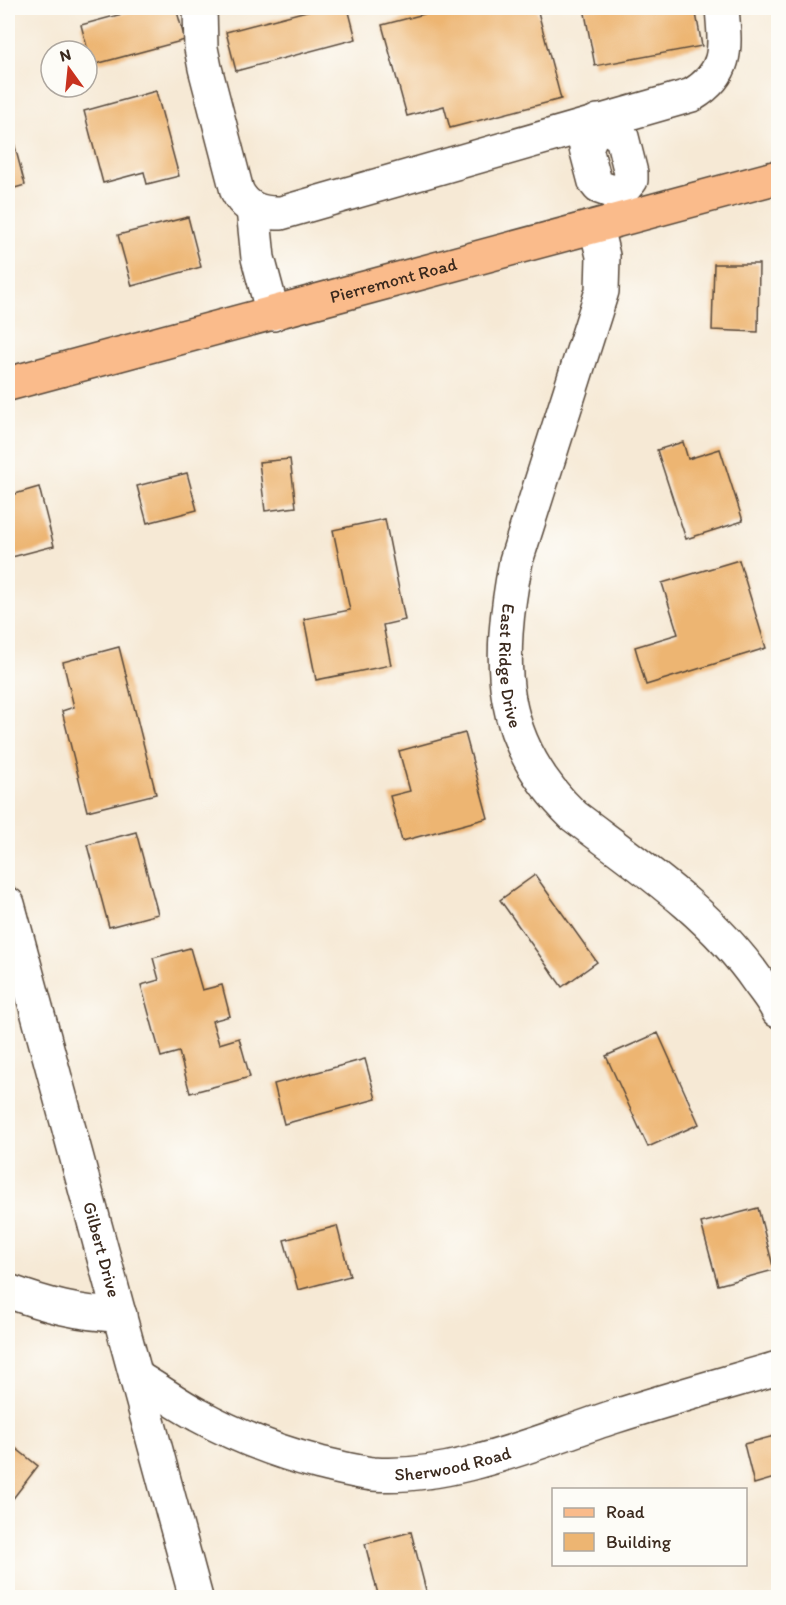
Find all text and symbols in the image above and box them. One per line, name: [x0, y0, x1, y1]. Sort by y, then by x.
north arrow: [39, 39, 99, 99]
text: N: [58, 44, 73, 66]
street label: Pierremont Road: [327, 253, 459, 308]
street label: East Ridge Drive: [494, 603, 526, 731]
street label: Gilbert Drive: [78, 1199, 125, 1300]
street label: Sherwood Road: [394, 1441, 514, 1486]
legend: [552, 1488, 747, 1566]
text: Road: [606, 1501, 645, 1523]
text: Building: [606, 1531, 672, 1553]

